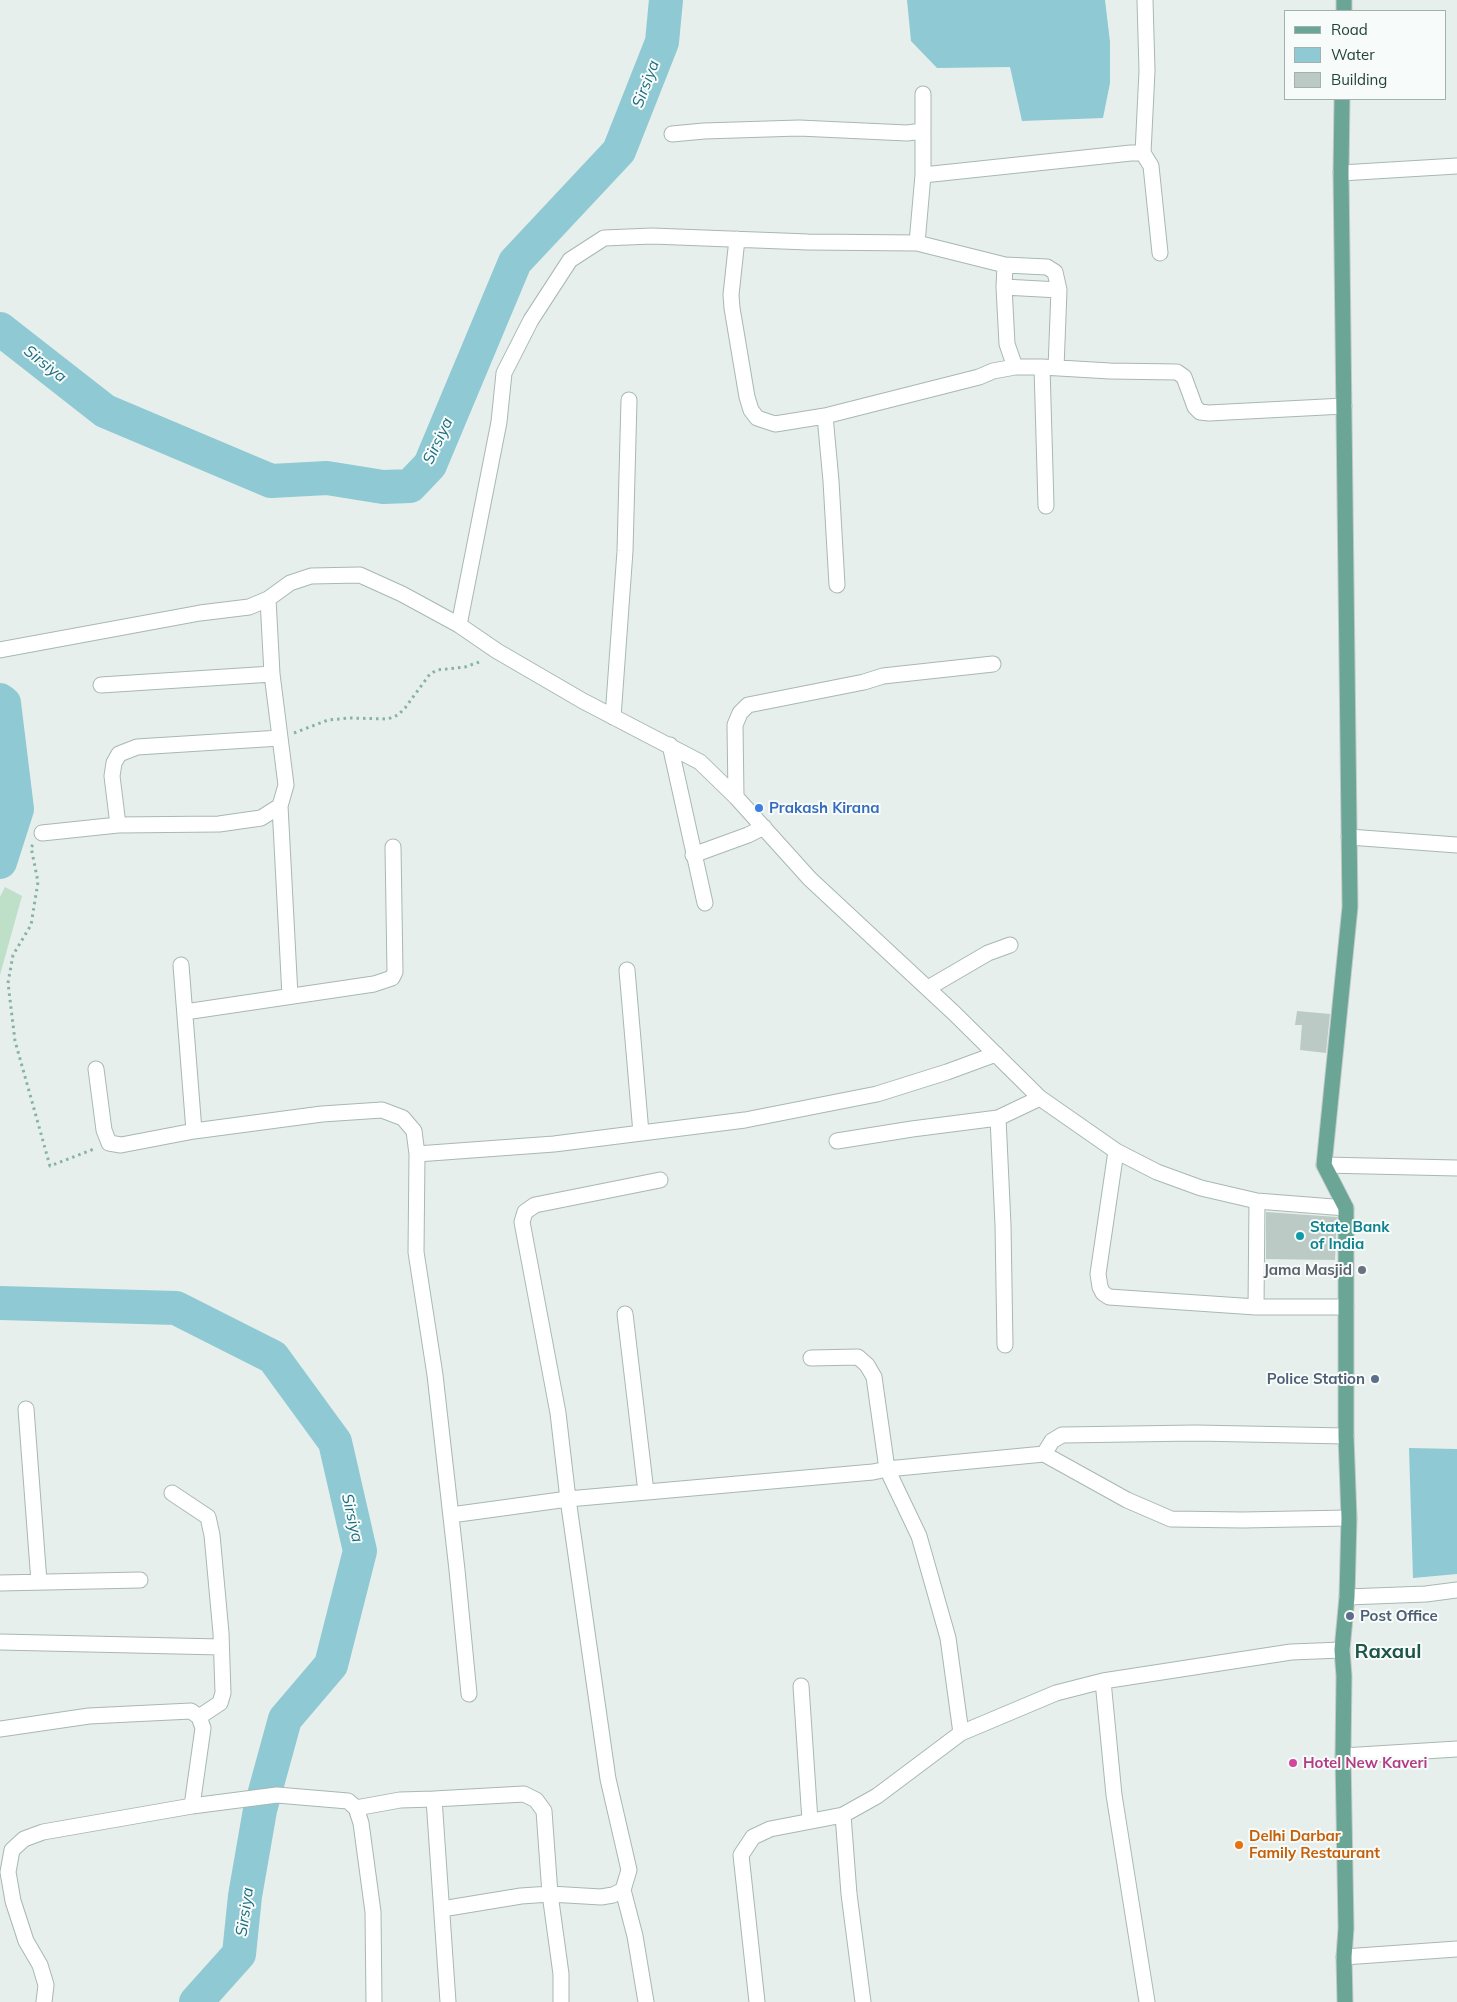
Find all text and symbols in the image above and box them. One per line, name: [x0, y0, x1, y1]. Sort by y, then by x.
legend: [1284, 10, 1447, 100]
text: Road: [1331, 20, 1368, 39]
text: Water: [1331, 45, 1375, 64]
water label: Sirsiya: [628, 58, 664, 110]
text: Building: [1331, 70, 1387, 89]
water label: Sirsiya: [20, 341, 70, 387]
water label: Sirsiya: [419, 415, 457, 467]
place label: Prakash Kirana: [769, 799, 880, 817]
marker: Prakash Kirana: [753, 802, 765, 814]
place label: State Bank of India: [1310, 1218, 1389, 1253]
marker: State Bank of India: [1294, 1230, 1306, 1242]
place label: Jama Masjid: [1263, 1261, 1352, 1279]
marker: Jama Masjid: [1356, 1264, 1368, 1276]
place label: Police Station: [1267, 1370, 1365, 1388]
marker: Police Station: [1369, 1373, 1381, 1385]
water label: Sirsiya: [337, 1492, 367, 1544]
place label: Post Office: [1360, 1607, 1438, 1625]
marker: Post Office: [1344, 1610, 1356, 1622]
district label: Raxaul: [1355, 1640, 1421, 1664]
place label: Hotel New Kaveri: [1303, 1754, 1427, 1772]
marker: Hotel New Kaveri: [1287, 1757, 1299, 1769]
place label: Delhi Darbar Family Restaurant: [1249, 1827, 1380, 1862]
marker: Delhi Darbar Family Restaurant: [1233, 1839, 1245, 1851]
water label: Sirsiya: [232, 1886, 258, 1938]

